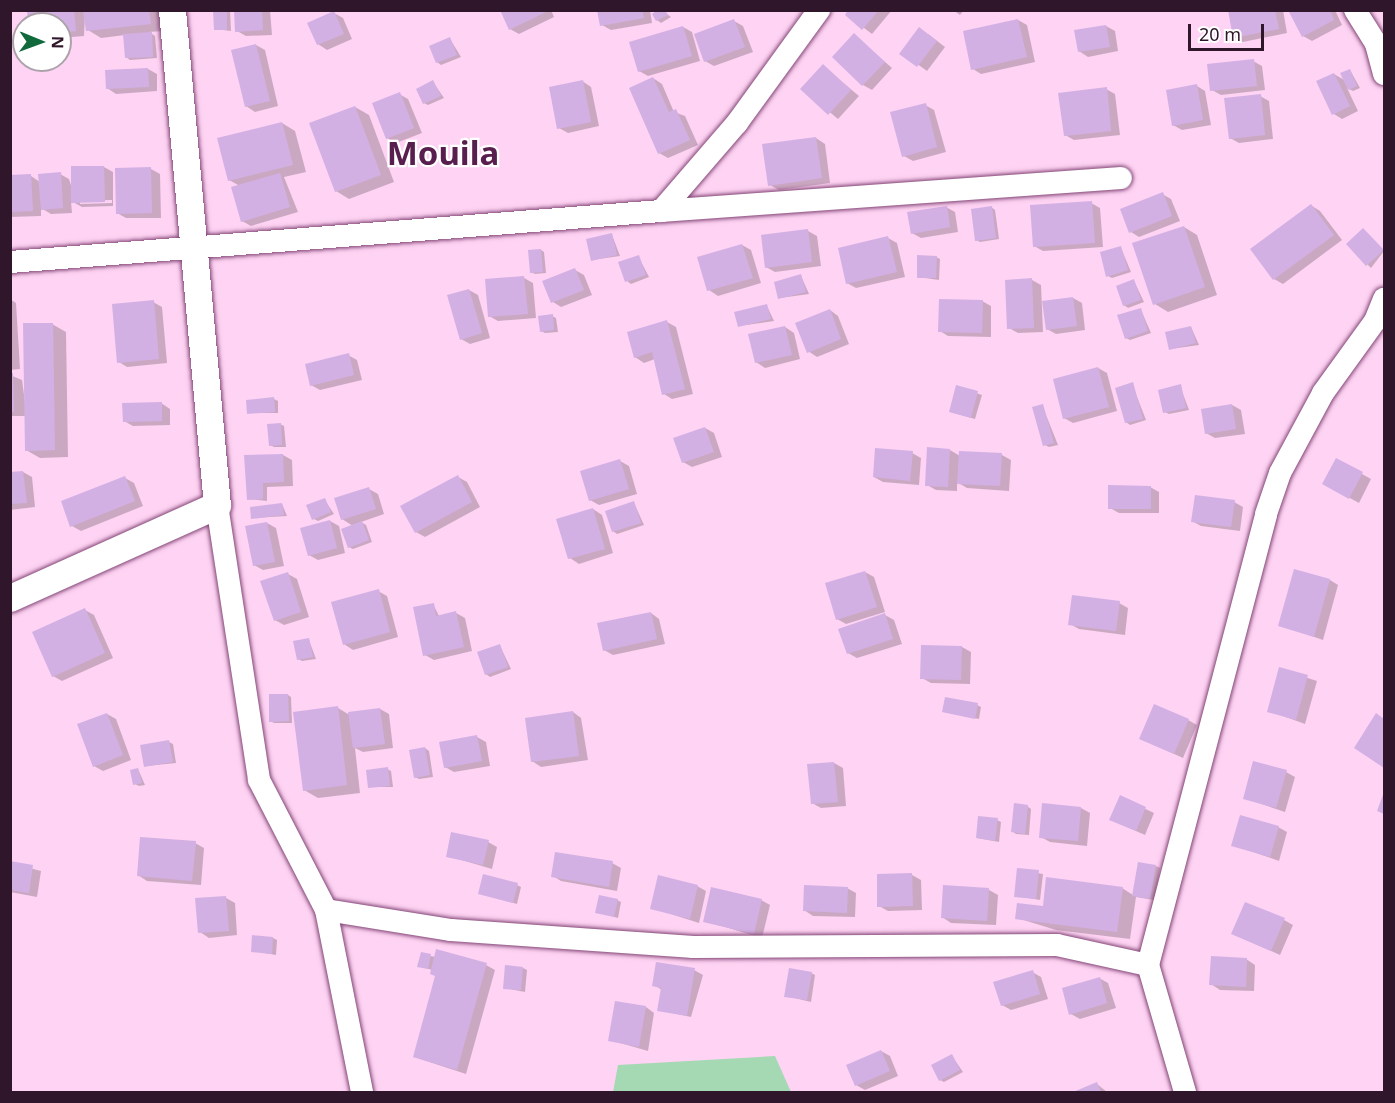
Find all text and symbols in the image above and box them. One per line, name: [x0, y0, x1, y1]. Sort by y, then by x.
north arrow: [12, 12, 72, 72]
scale bar: [1191, 12, 1268, 50]
text: 20 m: [1199, 22, 1241, 46]
text: N: [47, 36, 69, 49]
district label: Mouila: [387, 133, 499, 173]

